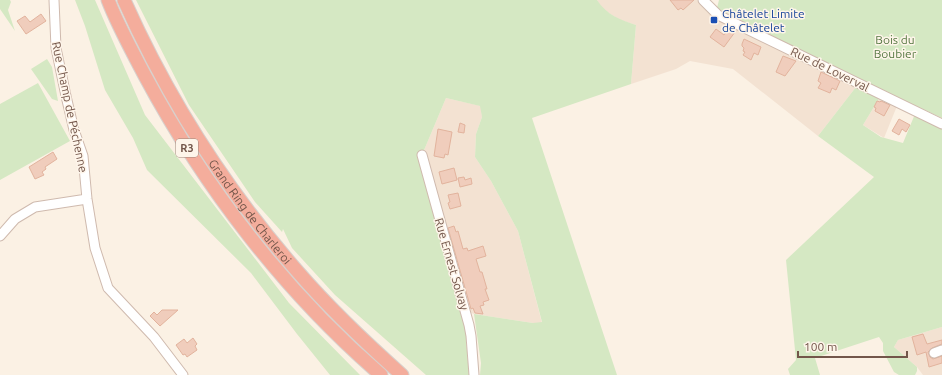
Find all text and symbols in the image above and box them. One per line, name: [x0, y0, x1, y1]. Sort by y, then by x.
place label: Châtelet Limite de Châtelet: [722, 7, 805, 34]
marker: Châtelet Limite de Châtelet: [709, 15, 719, 25]
park label: Bois du Boubier: [874, 33, 917, 60]
street label: Rue Champ de Péchenne: [50, 40, 90, 174]
street label: Rue de Loverval: [789, 44, 871, 94]
road number: R3: [176, 139, 198, 157]
street label: Grand Ring de Charleroi: [207, 157, 294, 266]
street label: Rue Ernest Solvay: [433, 216, 471, 312]
scale bar: [798, 333, 907, 359]
text: 100 m: [804, 340, 837, 353]

